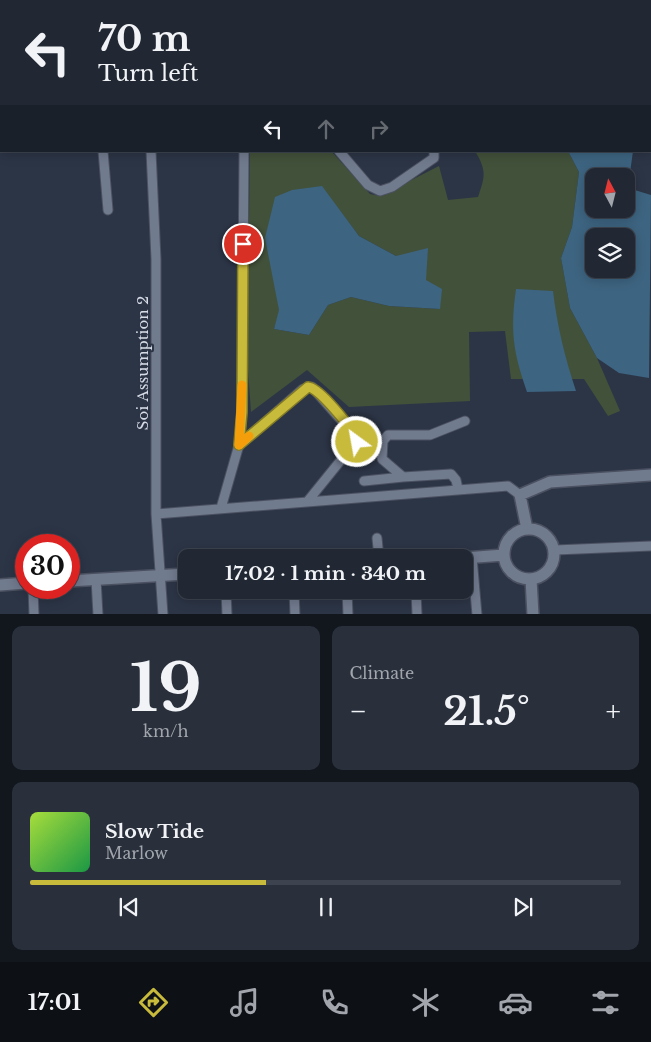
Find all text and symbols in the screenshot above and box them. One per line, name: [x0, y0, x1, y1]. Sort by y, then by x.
text: 70 m: [98, 17, 191, 60]
icon: left: [15, 20, 80, 85]
text: Turn left: [98, 60, 198, 87]
icon: left: [259, 115, 287, 143]
icon: ahead: [312, 115, 340, 143]
icon: right: [365, 115, 393, 143]
north arrow: [585, 168, 635, 218]
map controls: [585, 168, 635, 278]
pin: [222, 223, 264, 265]
button: layers: [585, 228, 635, 278]
icon: arrive: [229, 230, 257, 258]
street label: Soi Assumption 2: [133, 296, 152, 430]
position arrow: [330, 415, 382, 467]
speed limit sign: 30: [15, 534, 80, 599]
text: 17:02 · 1 min · 340 m: [225, 562, 426, 585]
text: 19: [130, 648, 202, 729]
text: Climate: [350, 663, 414, 683]
text: 21.5°: [443, 688, 530, 735]
text: −: [350, 694, 367, 729]
text: +: [606, 694, 621, 729]
text: km/h: [143, 721, 188, 741]
text: Slow Tide: [105, 820, 204, 843]
text: Marlow: [105, 843, 168, 863]
icon: previous: [115, 893, 143, 921]
icon: pause: [312, 893, 340, 921]
icon: next: [509, 893, 537, 921]
icon: directions: [136, 985, 171, 1020]
icon: music: [227, 985, 262, 1020]
icon: phone: [317, 985, 352, 1020]
icon: climate: [408, 985, 443, 1020]
icon: car: [498, 985, 533, 1020]
icon: filters: [588, 985, 623, 1020]
text: 17:01: [28, 989, 81, 1016]

